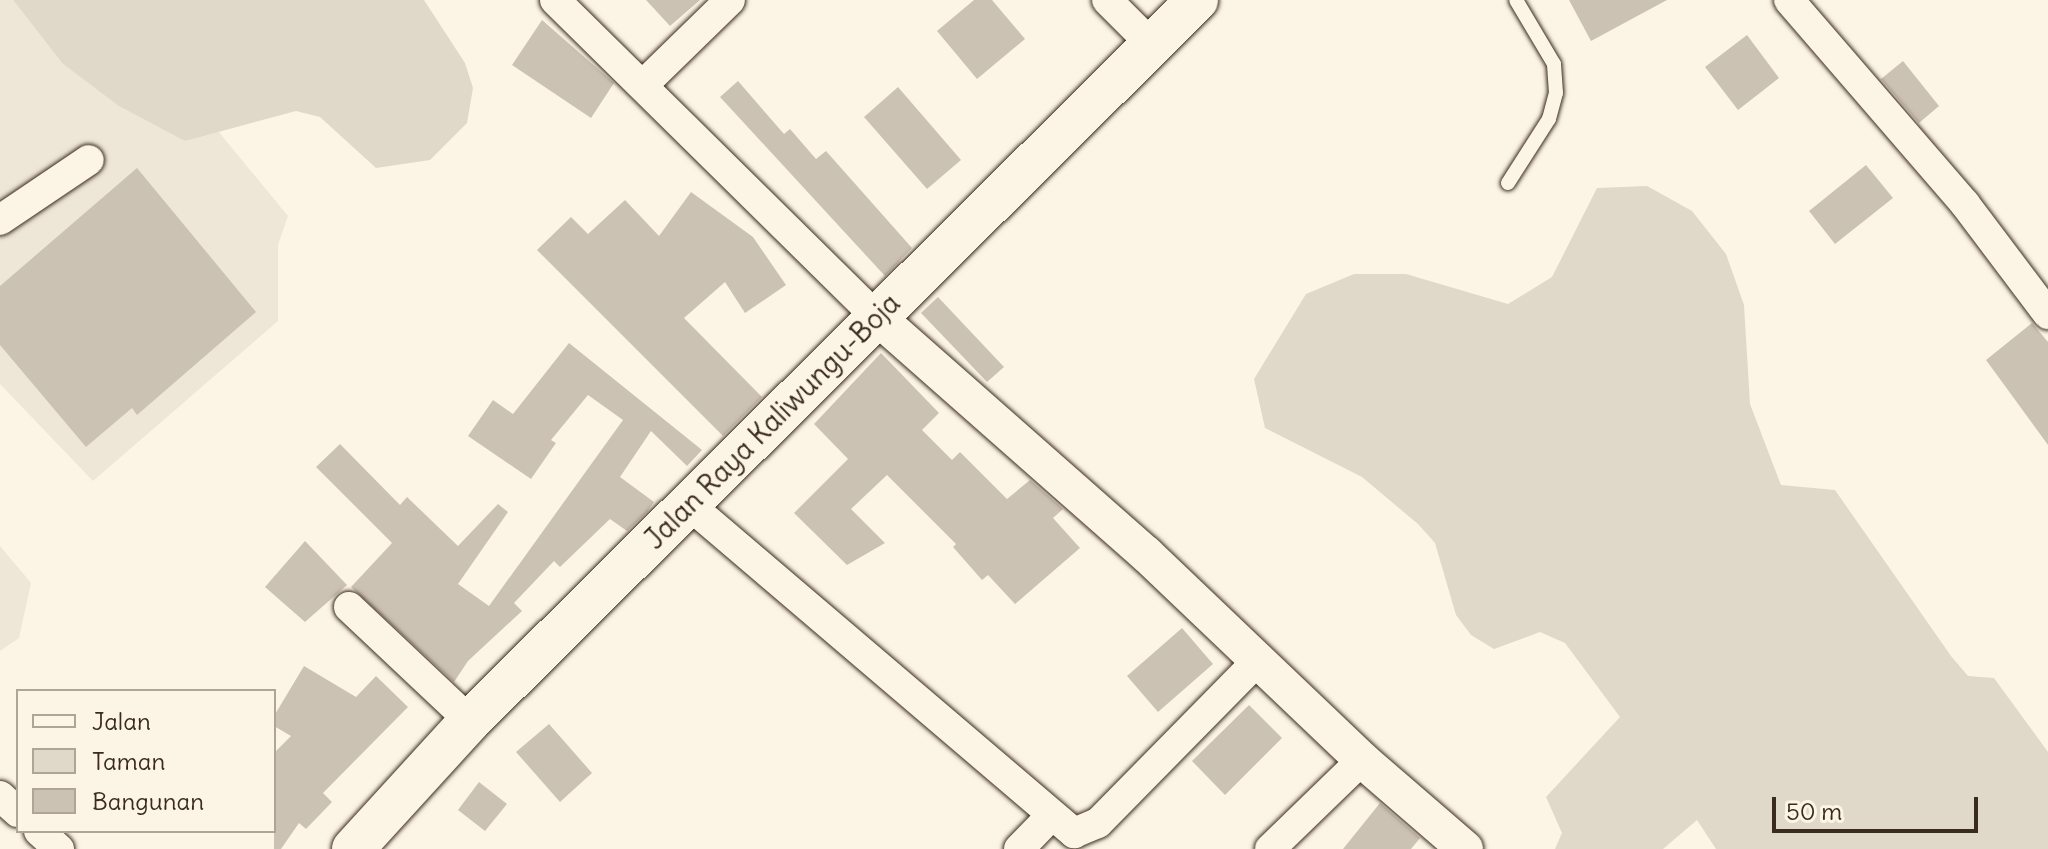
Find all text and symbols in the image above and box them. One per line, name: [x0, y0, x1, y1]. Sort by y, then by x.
street label: Jalan Raya Kaliwungu-Boja: [637, 286, 907, 556]
legend: [16, 689, 276, 833]
text: Jalan: [92, 706, 151, 736]
text: Taman: [92, 746, 165, 776]
scale bar: [1776, 781, 1982, 831]
text: Bangunan: [92, 786, 204, 816]
text: 50 m: [1786, 796, 1842, 826]

